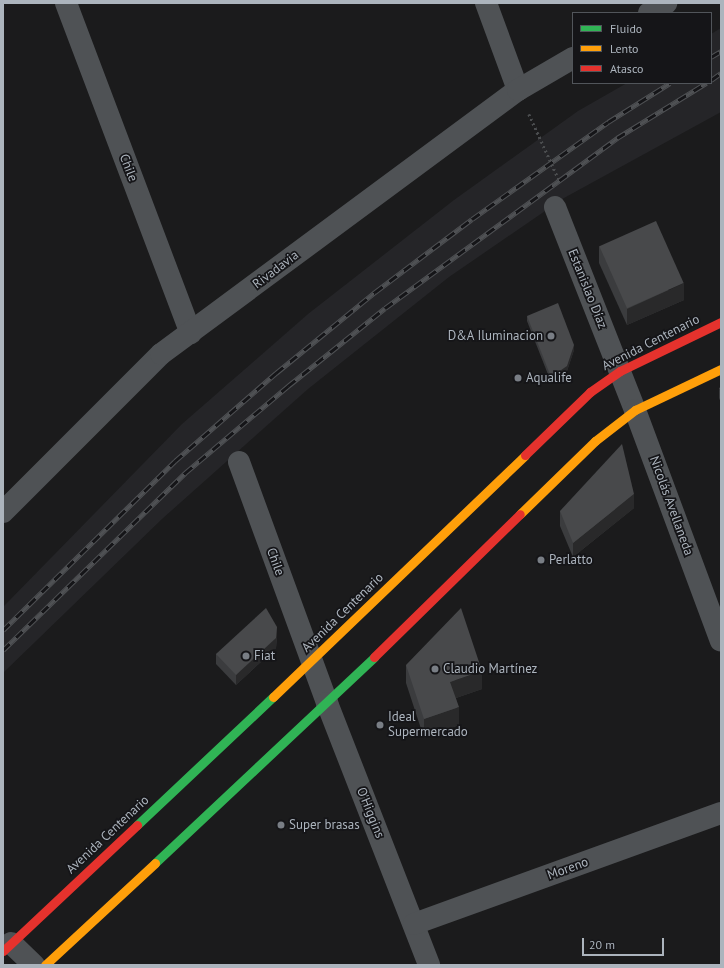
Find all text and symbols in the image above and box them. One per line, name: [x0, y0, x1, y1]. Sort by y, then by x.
legend: [572, 12, 712, 84]
text: Fluido: [610, 21, 642, 36]
text: Lento: [610, 41, 639, 56]
text: Atasco: [610, 61, 643, 76]
street label: Chile: [116, 152, 140, 184]
street label: Estanislao Díaz: [564, 247, 610, 331]
street label: Rivadavia: [250, 248, 302, 292]
street label: Avenida Centenario: [600, 312, 702, 374]
place label: D&A Iluminacion: [447, 328, 543, 344]
marker: D&A Iluminacion: [546, 331, 556, 341]
place label: Aqualife: [526, 370, 572, 386]
marker: Aqualife: [513, 373, 523, 383]
street label: Nicolás Avellaneda: [646, 454, 696, 558]
street label: Chile: [263, 546, 287, 578]
place label: Perlatto: [549, 552, 593, 568]
marker: Perlatto: [536, 555, 546, 565]
street label: Avenida Centenario: [299, 570, 387, 656]
place label: Fiat: [254, 648, 275, 664]
marker: Fiat: [241, 651, 251, 661]
place label: Claudio Martínez: [443, 661, 537, 677]
marker: Claudio Martínez: [430, 664, 440, 674]
place label: Ideal Supermercado: [388, 710, 468, 741]
marker: Ideal Supermercado: [375, 720, 385, 730]
street label: O'Higgins: [353, 785, 387, 841]
street label: Avenida Centenario: [63, 793, 153, 877]
place label: Super brasas: [289, 817, 360, 833]
marker: Super brasas: [276, 820, 286, 830]
street label: Moreno: [545, 854, 591, 884]
scale bar: [584, 930, 666, 956]
text: 20 m: [589, 937, 615, 952]

